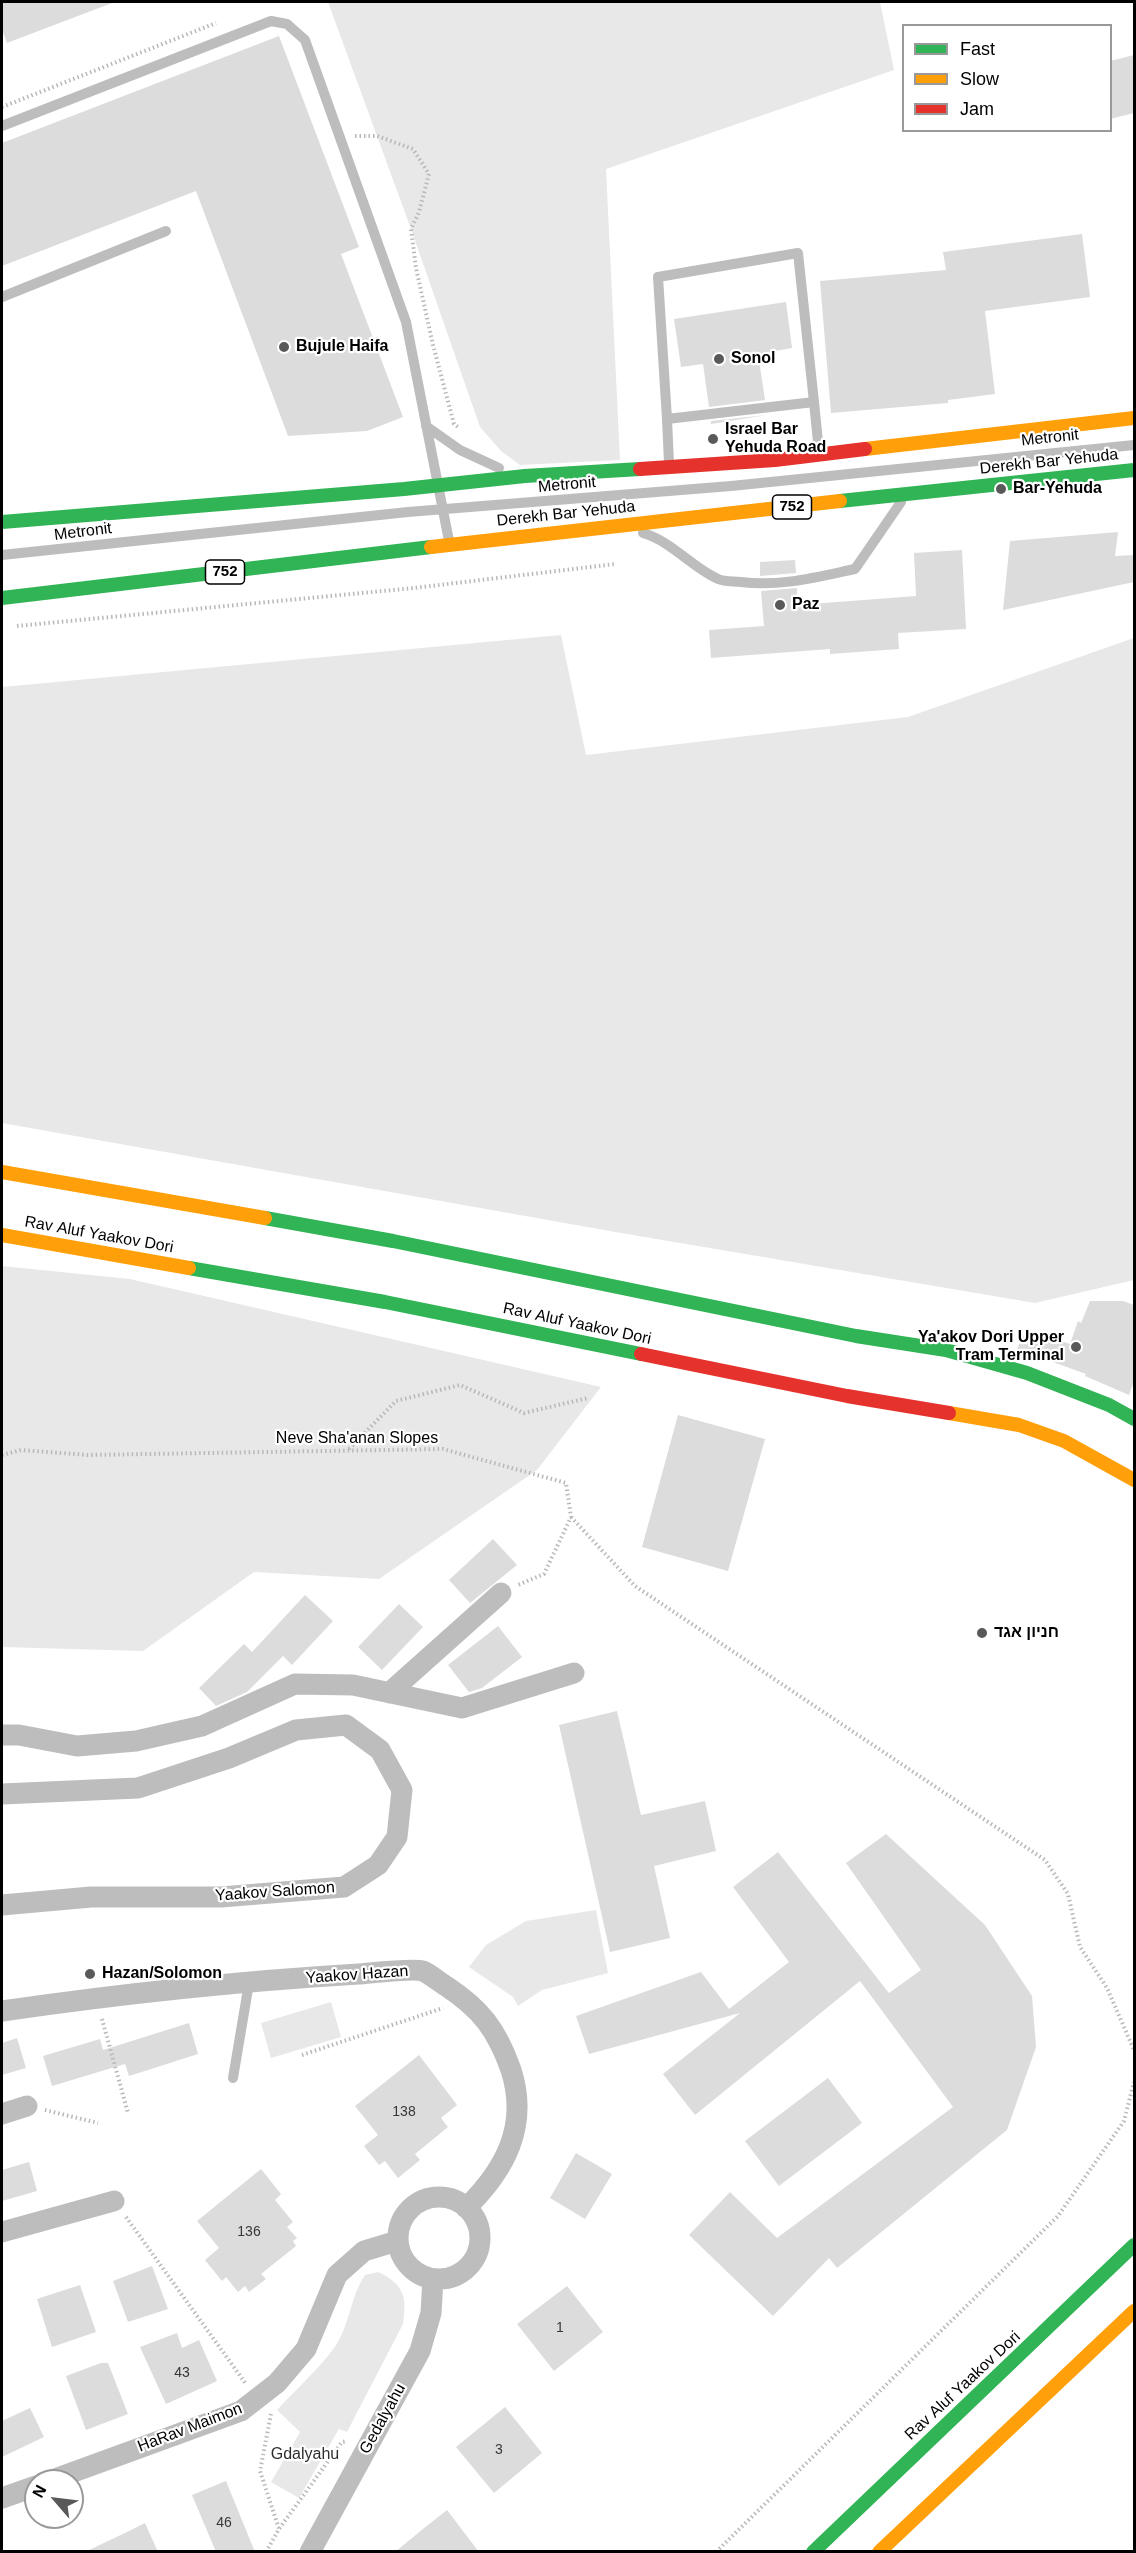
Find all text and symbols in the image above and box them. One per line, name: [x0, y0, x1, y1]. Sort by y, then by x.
legend: [902, 24, 1112, 132]
text: Fast: [960, 39, 995, 59]
text: Slow: [960, 69, 999, 89]
text: Jam: [960, 99, 994, 119]
place label: Bujule Haifa: [296, 337, 388, 357]
marker: Bujule Haifa: [277, 340, 291, 354]
place label: Sonol: [731, 349, 775, 369]
marker: Sonol: [712, 352, 726, 366]
place label: Israel Bar Yehuda Road: [725, 420, 826, 458]
street label: Metronit: [1020, 425, 1080, 451]
marker: Israel Bar Yehuda Road: [706, 432, 720, 446]
street label: Derekh Bar Yehuda: [979, 445, 1119, 479]
street label: Metronit: [537, 473, 597, 497]
place label: Bar-Yehuda: [1013, 479, 1102, 499]
marker: Bar-Yehuda: [994, 482, 1008, 496]
road number: 752: [772, 495, 812, 519]
street label: Derekh Bar Yehuda: [496, 497, 636, 531]
street label: Metronit: [53, 519, 113, 545]
road number: 752: [206, 560, 244, 584]
place label: Paz: [792, 595, 820, 615]
marker: Paz: [773, 598, 787, 612]
street label: Rav Aluf Yaakov Dori: [23, 1212, 175, 1258]
street label: Rav Aluf Yaakov Dori: [501, 1299, 653, 1349]
place label: Ya'akov Dori Upper Tram Terminal: [918, 1328, 1064, 1366]
marker: Ya'akov Dori Upper Tram Terminal: [1069, 1340, 1083, 1354]
street label: Neve Sha'anan Slopes: [276, 1429, 438, 1449]
place label: חניון אגד: [994, 1623, 1059, 1643]
marker: חניון אגד: [975, 1626, 989, 1640]
street label: Yaakov Salomon: [215, 1878, 335, 1906]
street label: Yaakov Hazan: [305, 1962, 409, 1988]
place label: Hazan/Solomon: [102, 1964, 222, 1984]
marker: Hazan/Solomon: [83, 1967, 97, 1981]
house number: 138: [392, 2104, 416, 2120]
house number: 136: [237, 2224, 261, 2240]
house number: 1: [556, 2320, 564, 2336]
street label: Rav Aluf Yaakov Dori: [901, 2328, 1025, 2444]
house number: 43: [174, 2365, 190, 2381]
street label: Gedalyahu: [356, 2381, 410, 2457]
street label: HaRav Maimon: [135, 2399, 245, 2457]
house number: 3: [495, 2442, 503, 2458]
park label: Gdalyahu: [271, 2445, 339, 2465]
north arrow: [24, 2469, 84, 2529]
text: N: [29, 2482, 50, 2500]
house number: 46: [216, 2515, 232, 2531]

